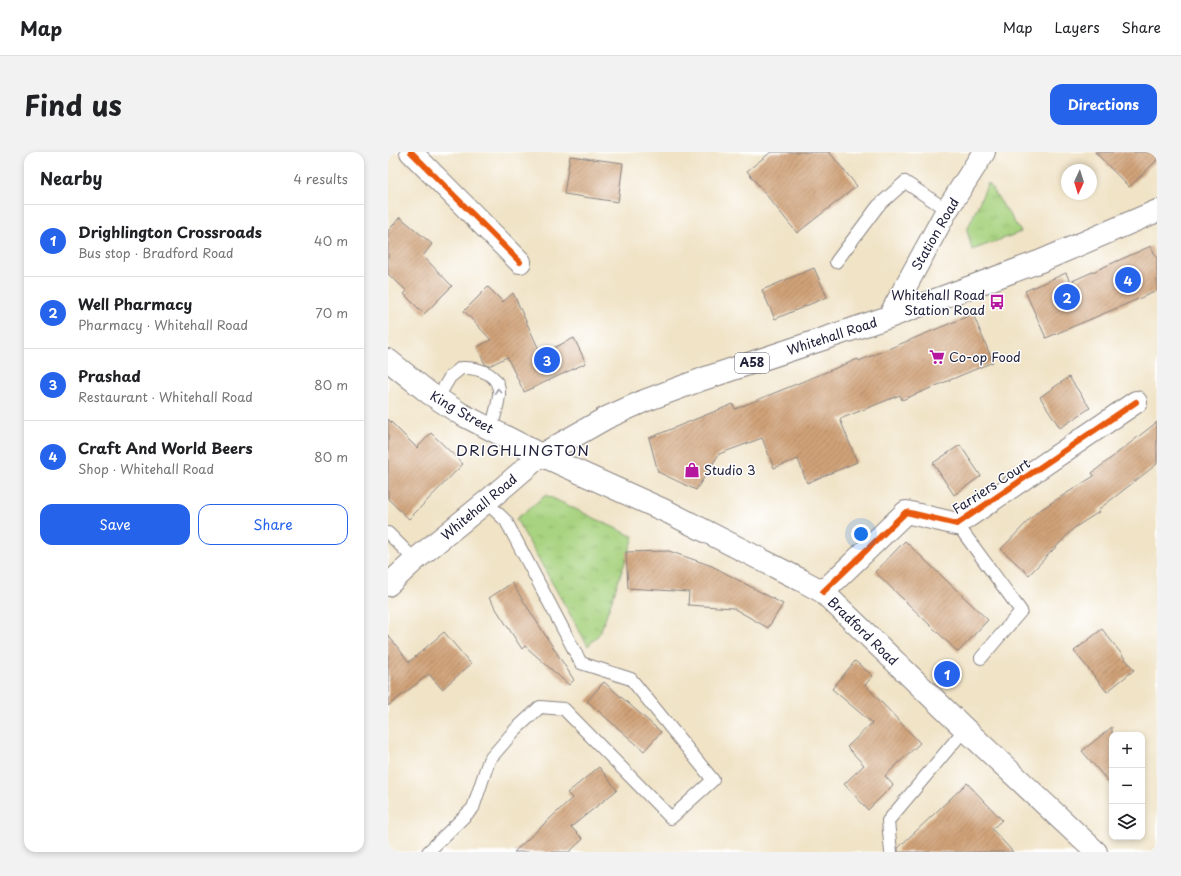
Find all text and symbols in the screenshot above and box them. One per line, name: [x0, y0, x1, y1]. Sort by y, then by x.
text: Map: [20, 14, 62, 42]
text: Map: [1003, 17, 1033, 38]
text: Layers: [1055, 17, 1100, 38]
text: Share: [1122, 17, 1161, 38]
text: Find us: [24, 83, 122, 126]
button: Directions: [1050, 84, 1157, 125]
north arrow: [1061, 164, 1097, 200]
text: Nearby: [40, 165, 102, 191]
text: 4 results: [294, 169, 348, 188]
street label: Station Road: [906, 194, 963, 273]
text: Drighlington Crossroads: [78, 220, 262, 243]
text: 1: [50, 231, 56, 250]
text: 40 m: [314, 231, 348, 250]
text: Bus stop · Bradford Road: [78, 243, 234, 262]
pin: 4: [1115, 265, 1141, 295]
pin: 2: [1054, 282, 1080, 312]
place label: Whitehall Road Station Road: [891, 285, 985, 319]
text: Well Pharmacy: [78, 292, 192, 315]
bus stop icon: Whitehall Road Station Road: [988, 293, 1006, 311]
text: 2: [48, 303, 58, 322]
text: 70 m: [315, 303, 348, 322]
street label: Whitehall Road: [784, 312, 879, 359]
text: Pharmacy · Whitehall Road: [78, 315, 248, 334]
pin: 3: [534, 345, 560, 375]
place label: Co-op Food: [949, 347, 1021, 366]
supermarket icon: Co-op Food: [928, 348, 946, 366]
road number: A58: [735, 353, 769, 373]
text: Prashad: [78, 364, 141, 387]
text: 3: [49, 375, 57, 394]
text: 80 m: [314, 375, 348, 394]
street label: King Street: [427, 386, 497, 437]
text: Restaurant · Whitehall Road: [78, 387, 253, 406]
one-way arrow: [494, 388, 503, 394]
text: Craft And World Beers: [78, 436, 253, 459]
district label: DRIGHLINGTON: [456, 438, 590, 461]
text: 4: [49, 447, 57, 466]
text: 80 m: [314, 447, 348, 466]
street label: Farriers Court: [948, 453, 1033, 518]
text: Shop · Whitehall Road: [78, 459, 214, 478]
place label: Studio 3: [704, 460, 756, 479]
shop icon: Studio 3: [683, 461, 701, 479]
street label: Whitehall Road: [437, 469, 521, 544]
button: Save: [40, 504, 190, 545]
button: Share: [198, 504, 348, 545]
your location: [851, 524, 871, 544]
street label: Bradford Road: [824, 592, 903, 669]
pin: 1: [934, 659, 960, 689]
map controls: [1109, 732, 1145, 840]
button: +: [1109, 732, 1145, 768]
button: −: [1109, 768, 1145, 804]
button: layers: [1109, 804, 1145, 840]

